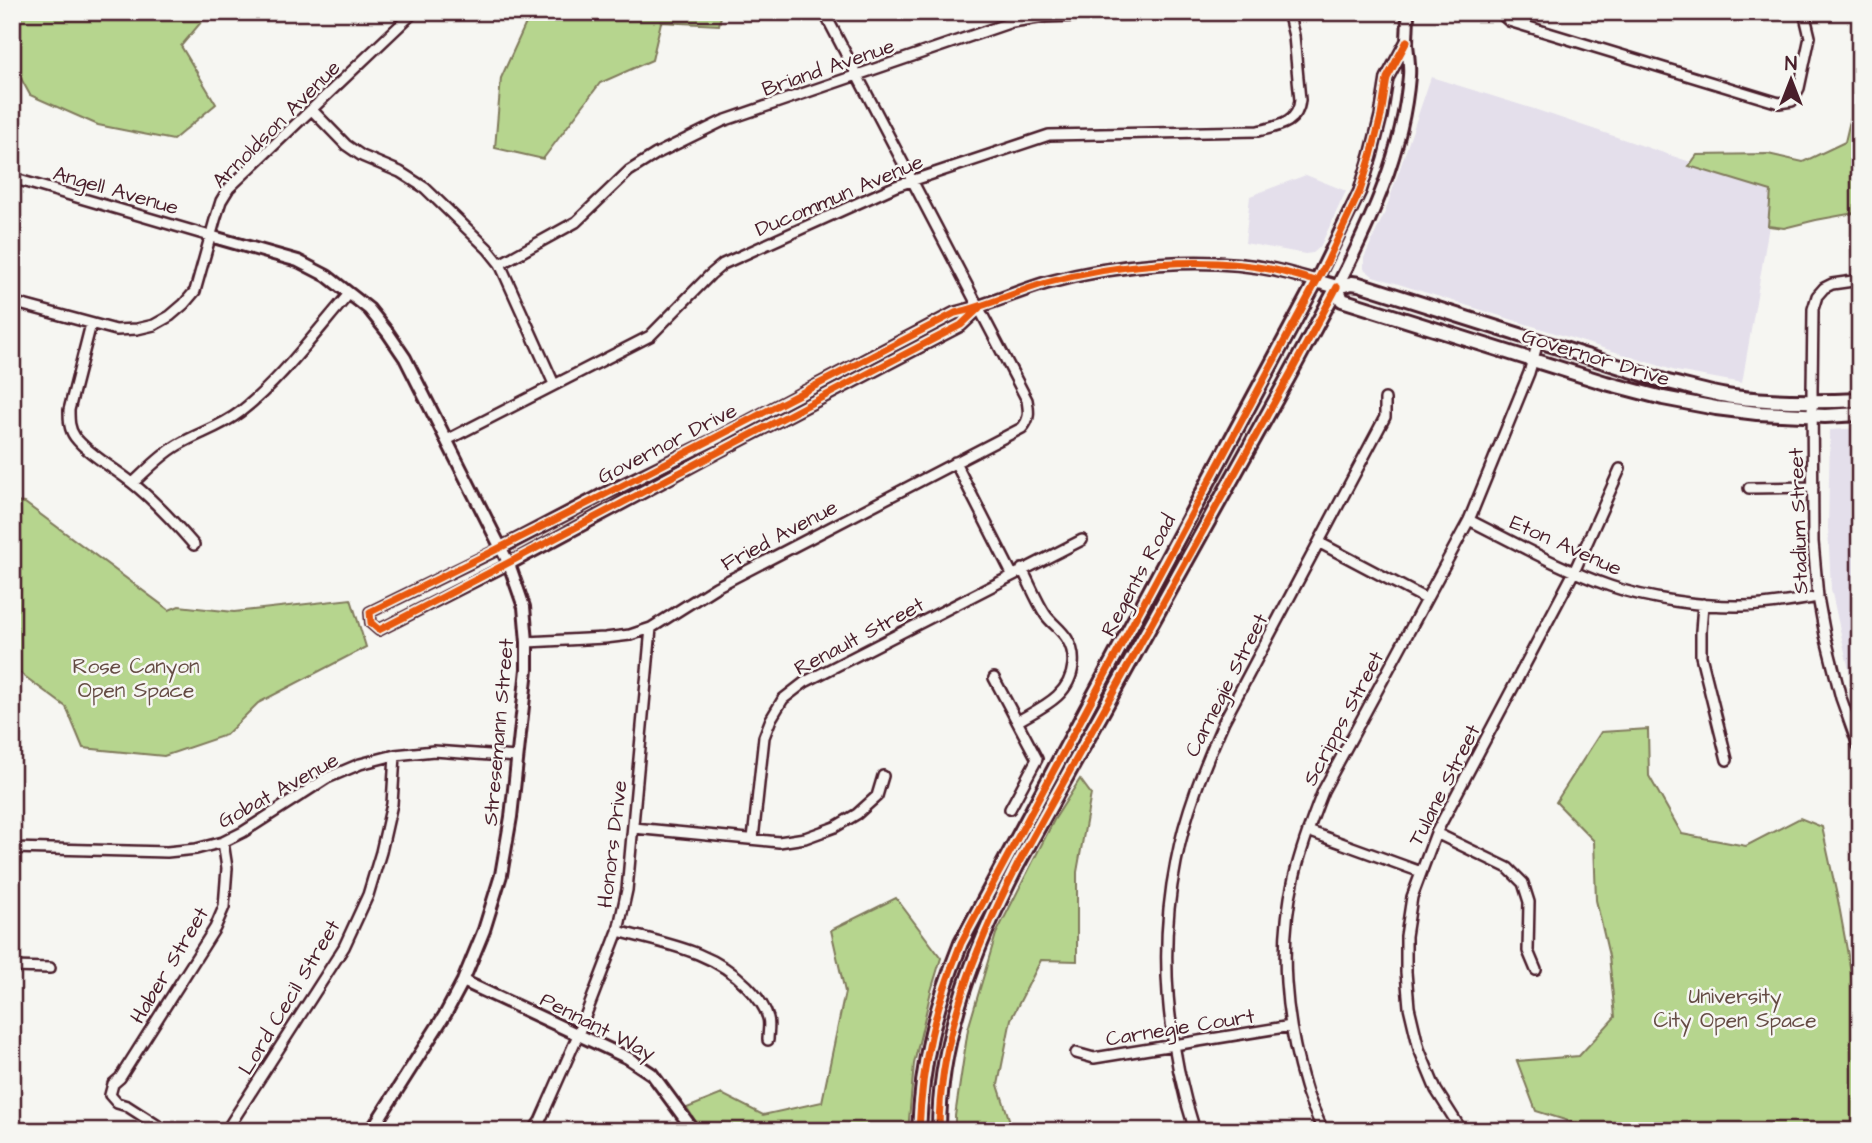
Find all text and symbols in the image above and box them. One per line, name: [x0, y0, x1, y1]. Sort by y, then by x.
street label: Briand Avenue: [758, 31, 898, 104]
north arrow: [1756, 46, 1826, 116]
text: N: [1785, 51, 1797, 78]
street label: Arnoldson Avenue: [206, 54, 347, 195]
street label: Ducommun Avenue: [751, 147, 928, 244]
street label: Angell Avenue: [49, 159, 182, 224]
street label: Governor Drive: [1518, 321, 1673, 394]
street label: Governor Drive: [592, 396, 742, 491]
street label: Stadium Street: [1781, 447, 1816, 595]
street label: Fried Avenue: [716, 493, 843, 578]
street label: Eton Avenue: [1505, 508, 1626, 583]
street label: Regents Road: [1094, 509, 1185, 642]
street label: Renault Street: [789, 590, 930, 683]
street label: Carnegie Street: [1178, 608, 1277, 763]
street label: Stresemann Street: [476, 637, 521, 827]
street label: Scripps Street: [1296, 645, 1392, 791]
park label: Rose Canyon Open Space: [73, 652, 199, 706]
street label: Tulane Street: [1401, 719, 1488, 851]
street label: Gobat Avenue: [213, 745, 344, 836]
street label: Honors Drive: [590, 779, 635, 909]
street label: Haber Street: [123, 901, 216, 1029]
street label: Lord Cecil Street: [232, 914, 348, 1080]
park label: University City Open Space: [1653, 982, 1817, 1037]
street label: Pennant Way: [534, 985, 661, 1070]
street label: Carnegie Court: [1104, 1001, 1257, 1056]

